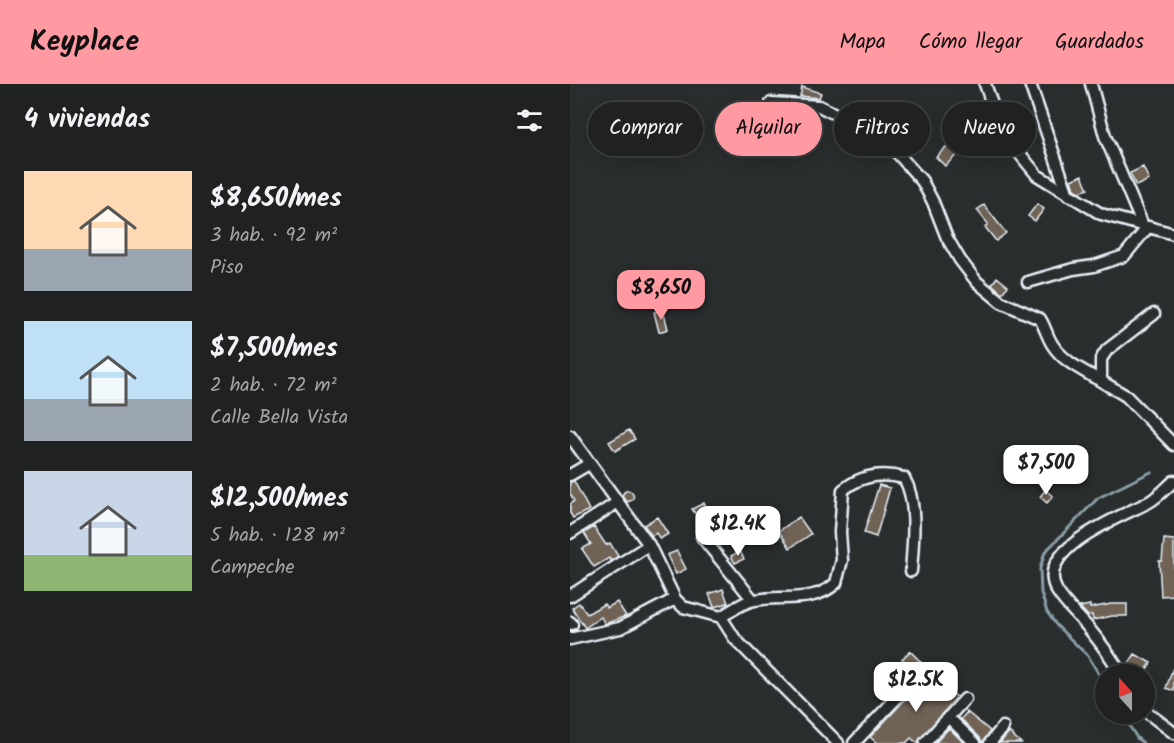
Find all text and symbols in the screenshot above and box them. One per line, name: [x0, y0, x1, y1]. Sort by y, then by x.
text: Keyplace: [30, 20, 139, 65]
text: Mapa: [839, 26, 886, 59]
text: Cómo llegar: [919, 26, 1022, 59]
text: Guardados: [1055, 26, 1144, 59]
text: 4 viviendas: [24, 99, 150, 141]
chip: Comprar: [588, 102, 703, 156]
chip: Alquilar: [715, 102, 822, 156]
chip: Filtros: [834, 102, 930, 156]
chip: Nuevo: [942, 102, 1036, 156]
icon: filters: [513, 104, 546, 137]
text: $8,650/mes: [210, 178, 342, 220]
icon: home: [72, 195, 144, 267]
text: 3 hab. · 92 m²: [210, 220, 337, 252]
text: Piso: [210, 252, 243, 284]
pin: $8,650: [612, 270, 710, 321]
text: $8,650: [631, 273, 691, 305]
text: $7,500/mes: [210, 328, 338, 370]
icon: home: [72, 345, 144, 417]
text: 2 hab. · 72 m²: [210, 370, 337, 402]
text: Calle Bella Vista: [210, 402, 348, 434]
pin: $7,500: [997, 445, 1095, 496]
text: $7,500: [1017, 448, 1075, 480]
text: $12,500/mes: [210, 478, 349, 520]
icon: home: [72, 495, 144, 567]
pin: $12.4K: [689, 506, 787, 557]
text: $12.4K: [709, 509, 767, 541]
text: 5 hab. · 128 m²: [210, 520, 345, 552]
text: Campeche: [210, 552, 294, 584]
pin: $12.5K: [867, 662, 965, 713]
north arrow: [1095, 664, 1155, 724]
map controls: [1095, 664, 1155, 724]
text: $12.5K: [888, 665, 944, 697]

